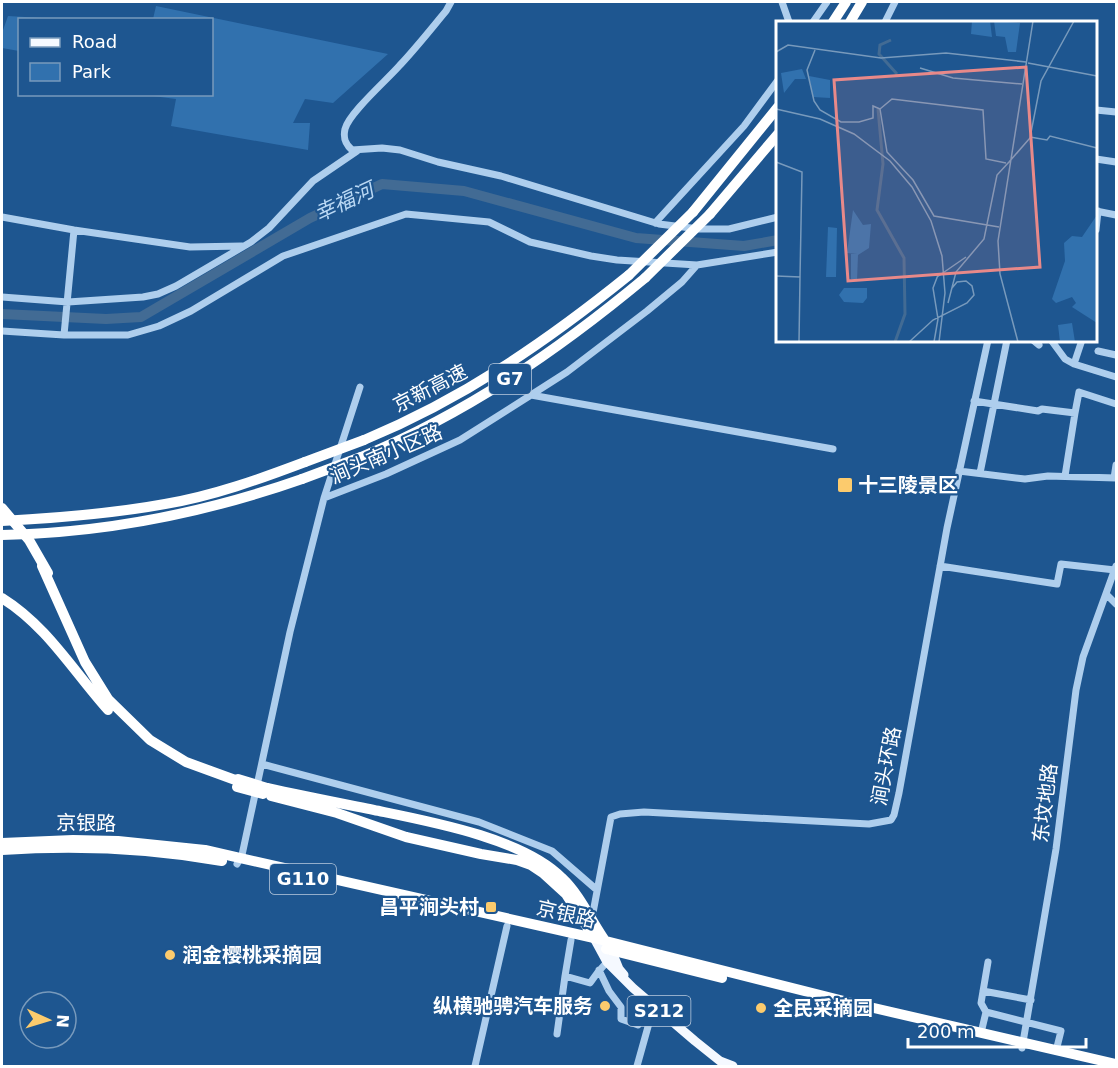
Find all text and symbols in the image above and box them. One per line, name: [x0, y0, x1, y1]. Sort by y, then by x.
legend: [18, 18, 213, 96]
inset map: [776, 21, 1097, 342]
text: Road: [72, 31, 117, 52]
text: Park: [72, 61, 111, 82]
water label: 幸福河: [310, 176, 381, 226]
street label: 京新高速: [389, 359, 471, 417]
road number: G7: [489, 364, 531, 394]
street label: 涧头南小区路: [326, 420, 446, 488]
place label: 十三陵景区: [858, 473, 958, 497]
marker: 十三陵景区: [836, 476, 854, 494]
street label: 涧头环路: [867, 724, 905, 808]
street label: 东坟地路: [1028, 762, 1062, 844]
street label: 京银路: [56, 810, 116, 836]
road number: G110: [270, 864, 336, 894]
place label: 昌平涧头村: [379, 895, 479, 919]
street label: 京银路: [534, 896, 598, 932]
marker: 昌平涧头村: [484, 900, 498, 914]
place label: 润金樱桃采摘园: [182, 943, 322, 967]
marker: 润金樱桃采摘园: [163, 948, 177, 962]
north arrow: [18, 990, 78, 1050]
place label: 纵横驰骋汽车服务: [433, 994, 593, 1018]
road number: S212: [628, 996, 690, 1026]
place label: 全民采摘园: [773, 996, 873, 1020]
marker: 纵横驰骋汽车服务: [598, 999, 612, 1013]
marker: 全民采摘园: [754, 1001, 768, 1015]
scale bar: [908, 1011, 1086, 1049]
text: N: [53, 1014, 72, 1028]
text: 200 m: [917, 1021, 975, 1042]

